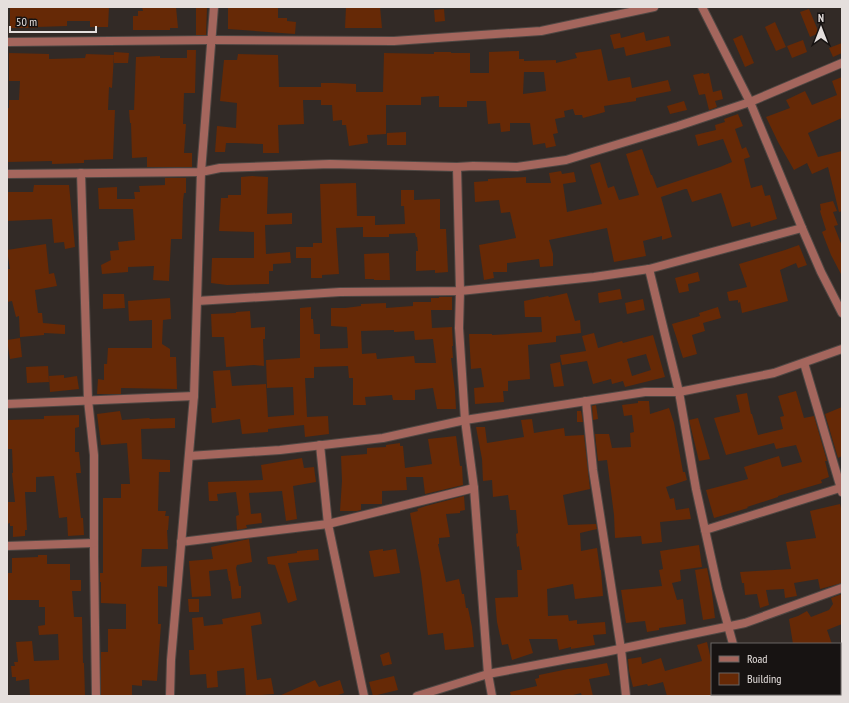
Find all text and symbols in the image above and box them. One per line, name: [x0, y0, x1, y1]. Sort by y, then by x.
scale bar: [10, 8, 96, 34]
north arrow: [801, 8, 841, 48]
text: N: [818, 11, 824, 25]
text: 50 m: [16, 14, 37, 29]
legend: [711, 643, 841, 695]
text: Road: [747, 651, 767, 666]
text: Building: [747, 671, 782, 686]

